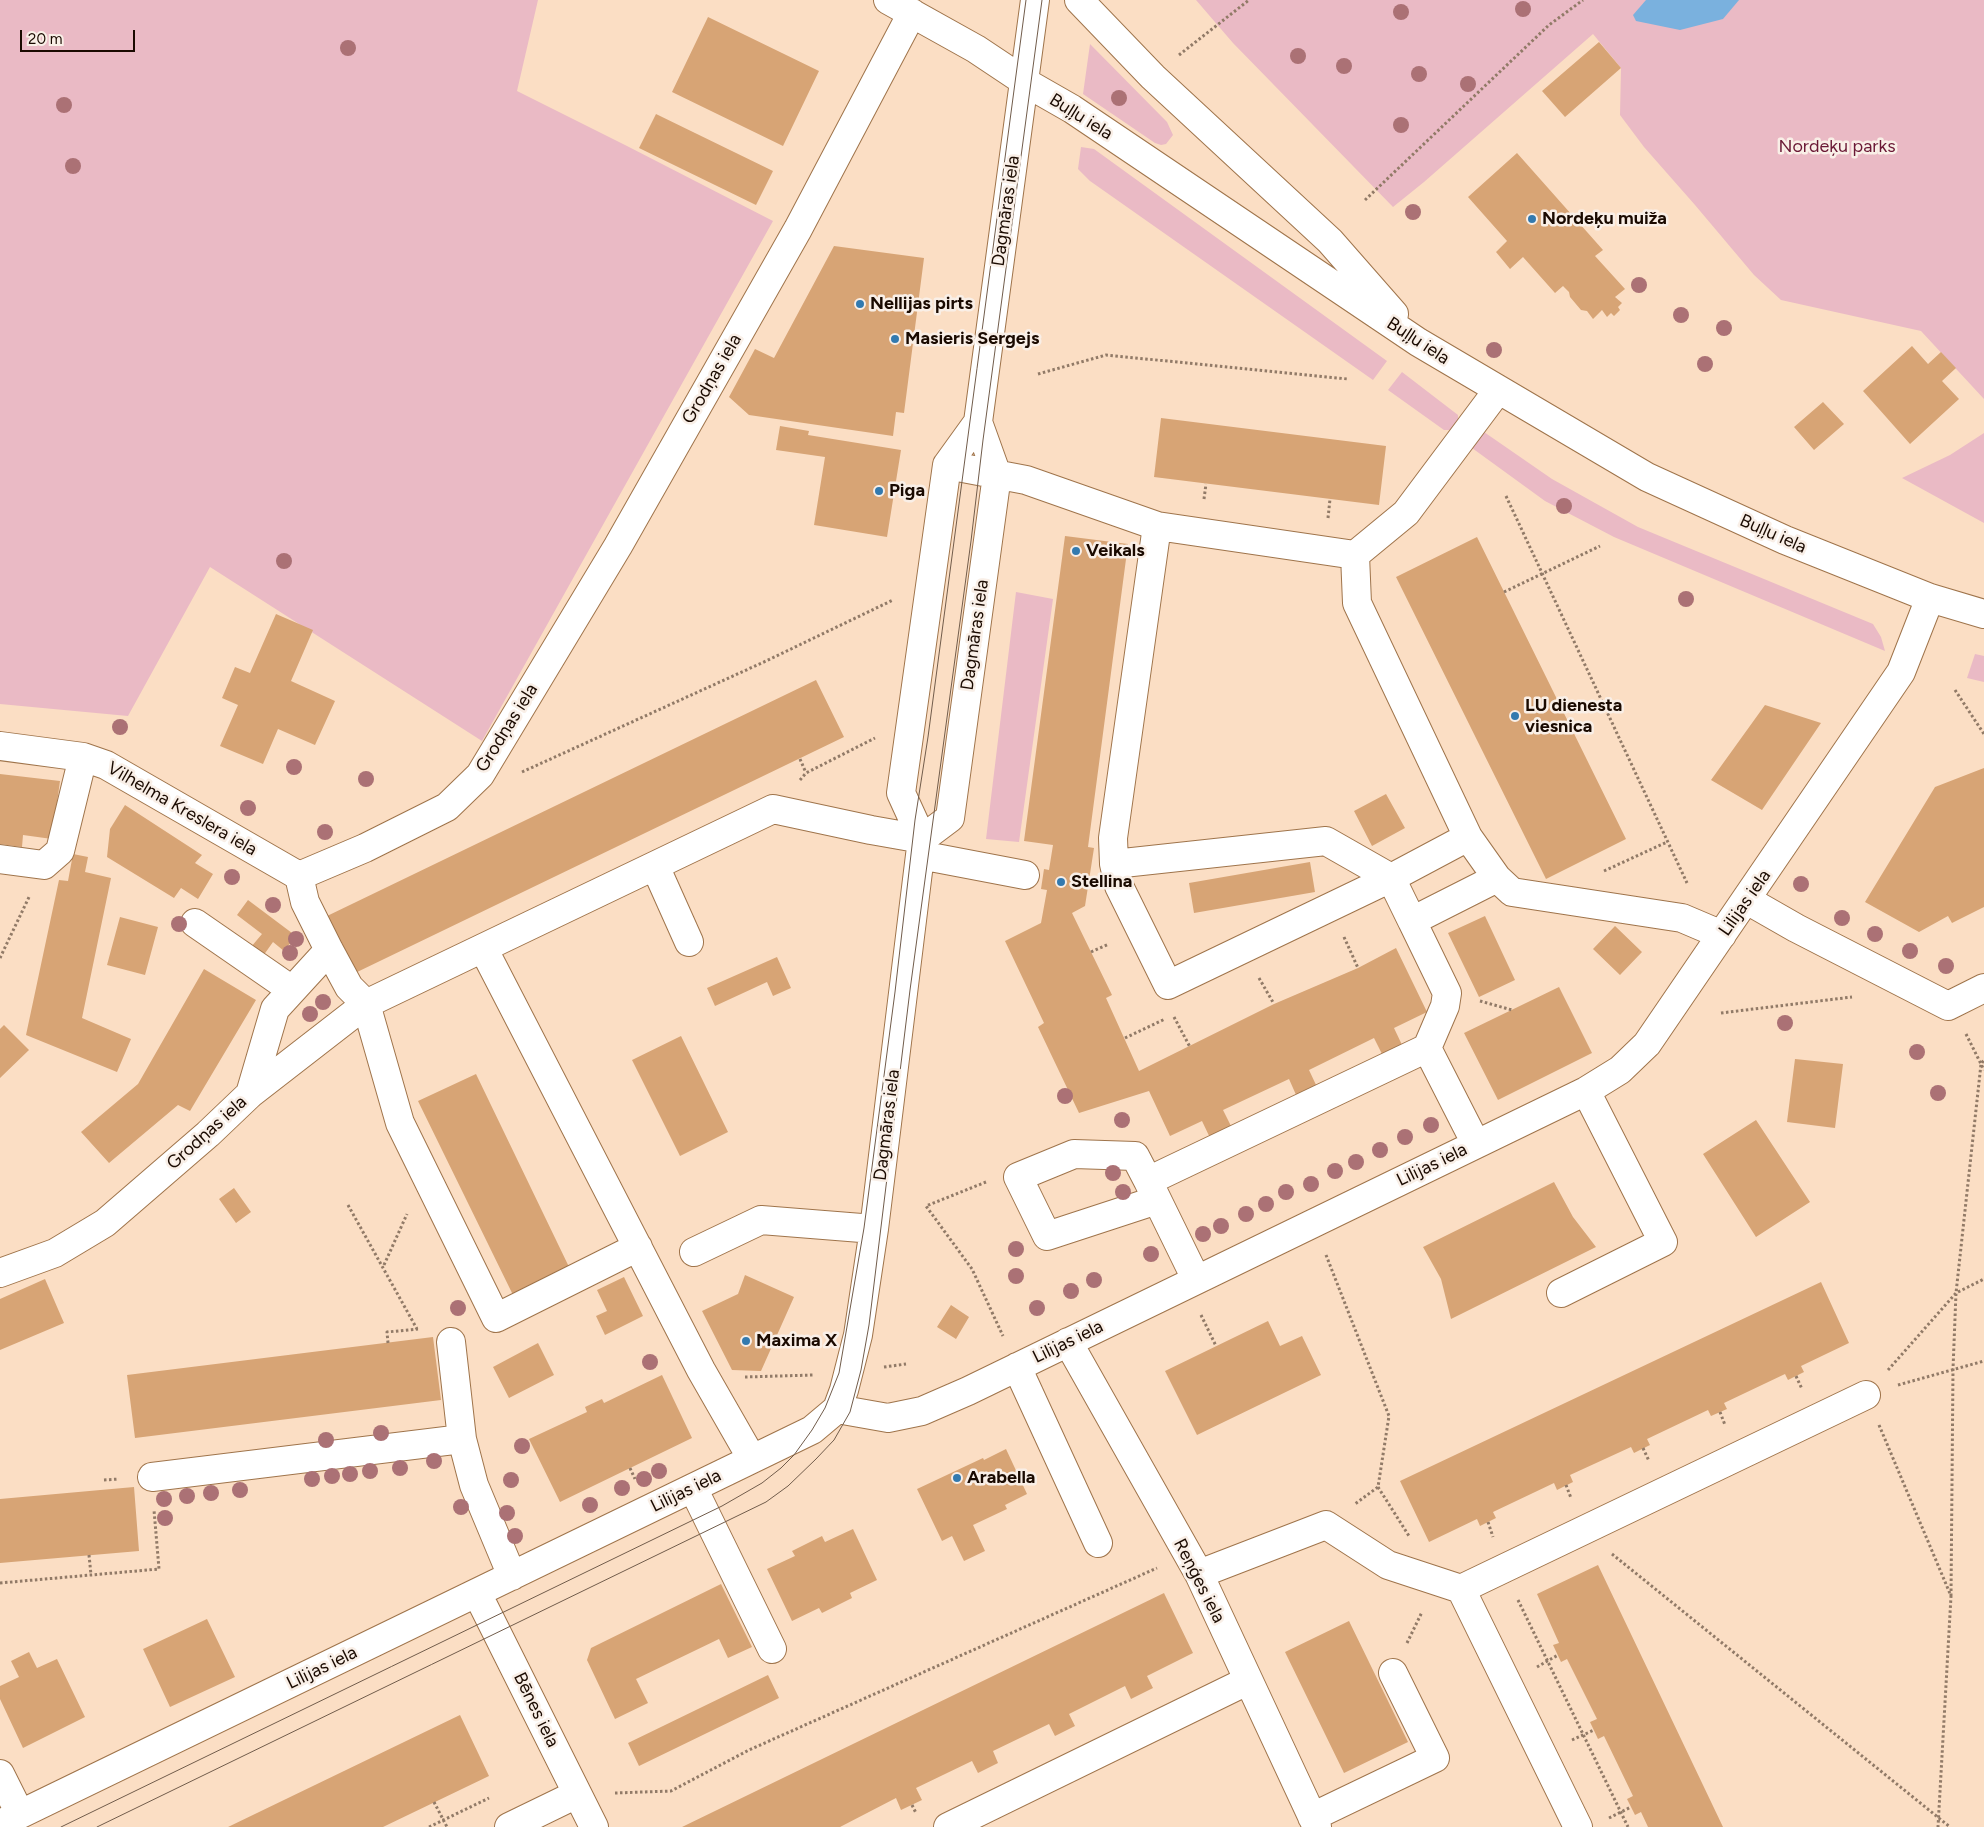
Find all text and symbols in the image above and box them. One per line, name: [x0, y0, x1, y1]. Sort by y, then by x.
scale bar: [22, 20, 138, 52]
text: 20 m: [28, 30, 62, 48]
street label: Buļļu iela: [1045, 89, 1117, 145]
park label: Nordeķu parks: [1778, 136, 1896, 158]
street label: Dagmāras iela: [988, 154, 1024, 268]
place label: Nordeķu muiža: [1542, 208, 1667, 230]
marker: Nordeķu muiža: [1526, 213, 1538, 225]
place label: Nellijas pirts: [870, 293, 973, 315]
marker: Nellijas pirts: [854, 298, 866, 310]
street label: Buļļu iela: [1383, 313, 1453, 369]
place label: Masieris Sergejs: [905, 328, 1039, 350]
street label: Grodņas iela: [678, 330, 746, 428]
marker: Masieris Sergejs: [889, 333, 901, 345]
place label: Piga: [889, 480, 925, 502]
marker: Piga: [873, 485, 885, 497]
street label: Buļļu iela: [1736, 510, 1810, 558]
place label: Veikals: [1086, 540, 1145, 562]
marker: Veikals: [1070, 545, 1082, 557]
street label: Dagmāras iela: [957, 578, 993, 692]
street label: Grodņas iela: [471, 680, 543, 776]
place label: LU dienesta viesnica: [1525, 695, 1622, 738]
marker: LU dienesta viesnica: [1509, 710, 1521, 722]
street label: Vilhelma Kreslera iela: [103, 757, 261, 861]
street label: Lilijas iela: [1714, 866, 1776, 940]
place label: Stellina: [1071, 871, 1132, 893]
marker: Stellina: [1055, 876, 1067, 888]
street label: Dagmāras iela: [869, 1068, 905, 1182]
street label: Grodņas iela: [163, 1092, 251, 1174]
street label: Lilijas iela: [1393, 1139, 1471, 1191]
street label: Lilijas iela: [1029, 1316, 1107, 1368]
place label: Maxima X: [756, 1330, 837, 1352]
marker: Maxima X: [740, 1335, 752, 1347]
street label: Lilijas iela: [647, 1465, 725, 1517]
place label: Arabella: [967, 1467, 1035, 1489]
marker: Arabella: [951, 1472, 963, 1484]
street label: Reņģes iela: [1169, 1535, 1229, 1627]
street label: Lilijas iela: [283, 1642, 361, 1694]
street label: Bēnes iela: [509, 1669, 563, 1751]

